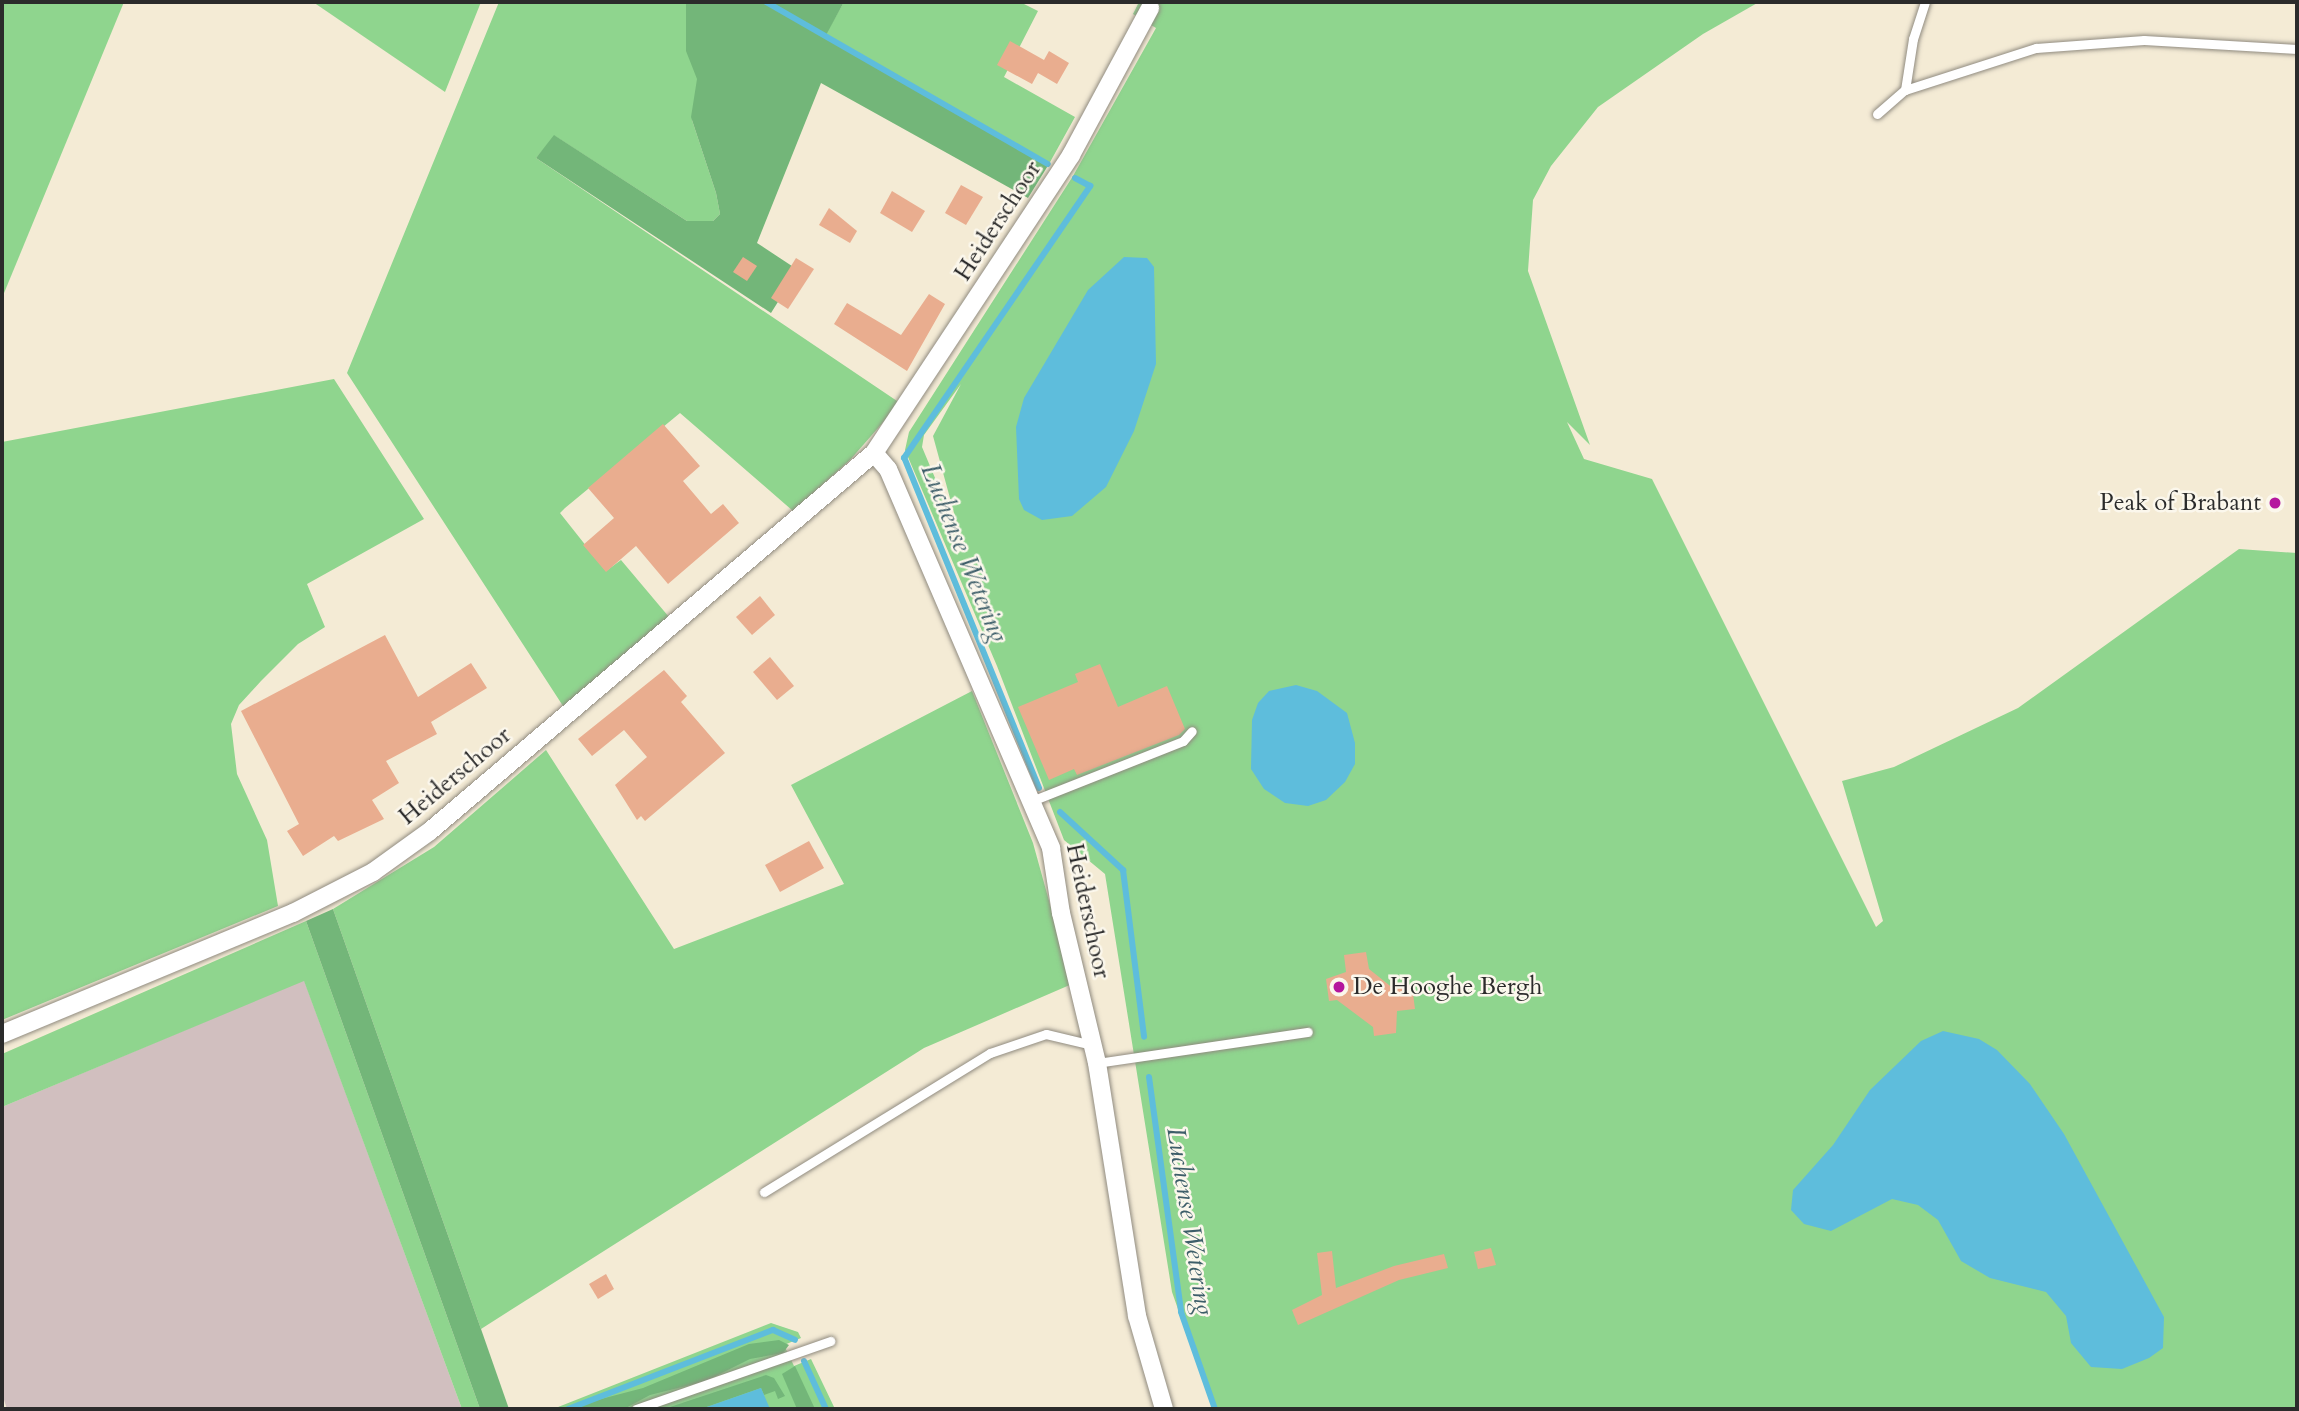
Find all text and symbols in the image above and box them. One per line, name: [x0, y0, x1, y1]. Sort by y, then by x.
street label: Heiderschoor: [949, 156, 1047, 286]
water label: Luchense Wetering: [914, 459, 1014, 647]
place label: Peak of Brabant: [2100, 489, 2261, 517]
marker: Peak of Brabant: [2267, 495, 2283, 511]
street label: Heiderschoor: [393, 721, 517, 831]
street label: Heiderschoor: [1060, 841, 1116, 981]
place label: De Hooghe Bergh: [1353, 973, 1542, 1001]
marker: De Hooghe Bergh: [1331, 979, 1347, 995]
water label: Luchense Wetering: [1160, 1125, 1220, 1317]

